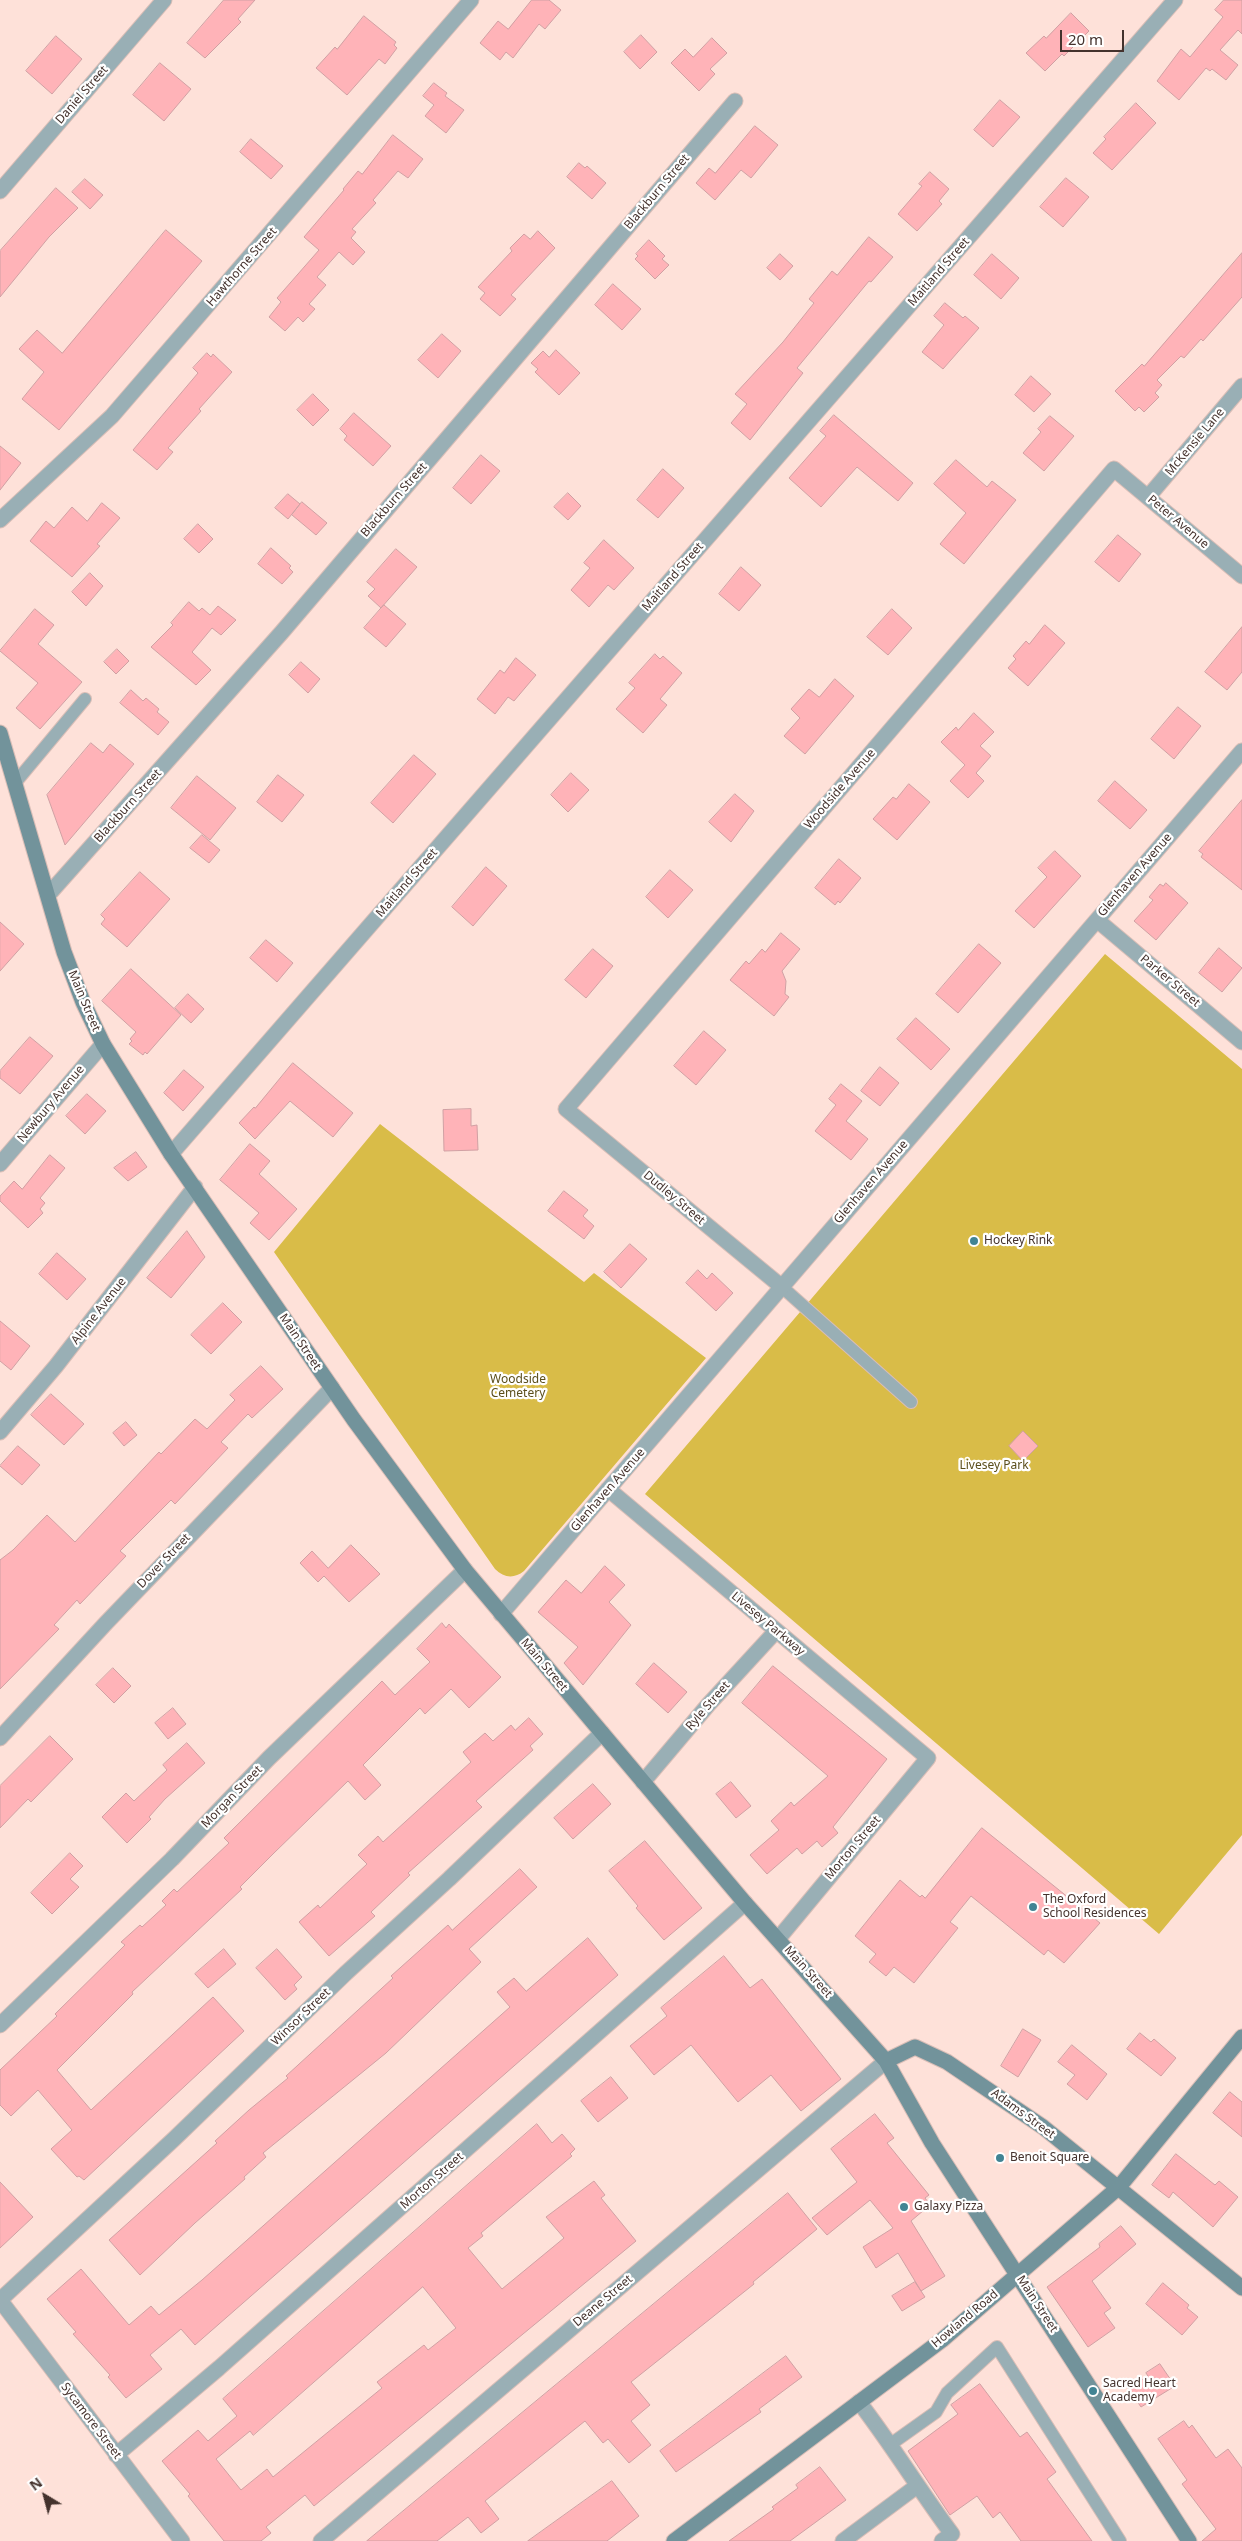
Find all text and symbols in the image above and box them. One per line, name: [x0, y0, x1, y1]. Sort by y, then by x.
scale bar: [1062, 20, 1126, 52]
text: 20 m: [1068, 29, 1103, 49]
street label: Daniel Street: [53, 63, 111, 127]
street label: Blackburn Street: [621, 152, 693, 232]
street label: Hawthorne Street: [204, 225, 280, 309]
street label: Maitland Street: [905, 235, 973, 309]
street label: McKensie Lane: [1162, 405, 1228, 479]
street label: Blackburn Street: [358, 460, 430, 540]
street label: Peter Avenue: [1145, 492, 1211, 552]
street label: Maitland Street: [639, 540, 707, 614]
street label: Woodside Avenue: [801, 746, 879, 832]
street label: Blackburn Street: [91, 766, 165, 846]
street label: Glenhaven Avenue: [1095, 830, 1175, 920]
street label: Maitland Street: [373, 846, 441, 920]
street label: Parker Street: [1137, 952, 1203, 1010]
street label: Main Street: [65, 968, 103, 1034]
street label: Newbury Avenue: [15, 1063, 87, 1145]
street label: Glenhaven Avenue: [831, 1137, 911, 1227]
street label: Dudley Street: [640, 1168, 708, 1228]
place label: Hockey Rink: [984, 1234, 1052, 1248]
marker: Hockey Rink: [968, 1235, 980, 1247]
street label: Alpine Avenue: [68, 1275, 130, 1347]
street label: Main Street: [276, 1311, 324, 1373]
park label: Woodside Cemetery: [490, 1373, 546, 1401]
street label: Glenhaven Avenue: [568, 1445, 648, 1535]
park label: Livesey Park: [959, 1459, 1029, 1473]
street label: Dover Street: [134, 1531, 194, 1591]
street label: Livesey Parkway: [728, 1589, 808, 1659]
street label: Main Street: [518, 1636, 570, 1694]
street label: Ryle Street: [683, 1679, 733, 1733]
street label: Morgan Street: [199, 1763, 265, 1831]
street label: Morton Street: [822, 1813, 884, 1883]
place label: The Oxford School Residences: [1043, 1893, 1146, 1921]
marker: The Oxford School Residences: [1027, 1901, 1039, 1913]
street label: Main Street: [781, 1943, 835, 2001]
street label: Winsor Street: [269, 1985, 333, 2049]
street label: Adams Street: [988, 2086, 1058, 2142]
street label: Morton Street: [398, 2150, 466, 2212]
place label: Benoit Square: [1010, 2151, 1089, 2165]
marker: Benoit Square: [994, 2152, 1006, 2164]
place label: Galaxy Pizza: [914, 2200, 983, 2214]
marker: Galaxy Pizza: [898, 2201, 910, 2213]
street label: Deane Street: [570, 2272, 636, 2330]
street label: Main Street: [1013, 2273, 1061, 2335]
street label: Howland Road: [929, 2287, 1001, 2351]
place label: Sacred Heart Academy: [1103, 2377, 1176, 2405]
street label: Sycamore Street: [58, 2380, 124, 2462]
marker: Sacred Heart Academy: [1087, 2385, 1099, 2397]
north arrow: [20, 2471, 70, 2521]
text: N: [25, 2473, 46, 2495]

